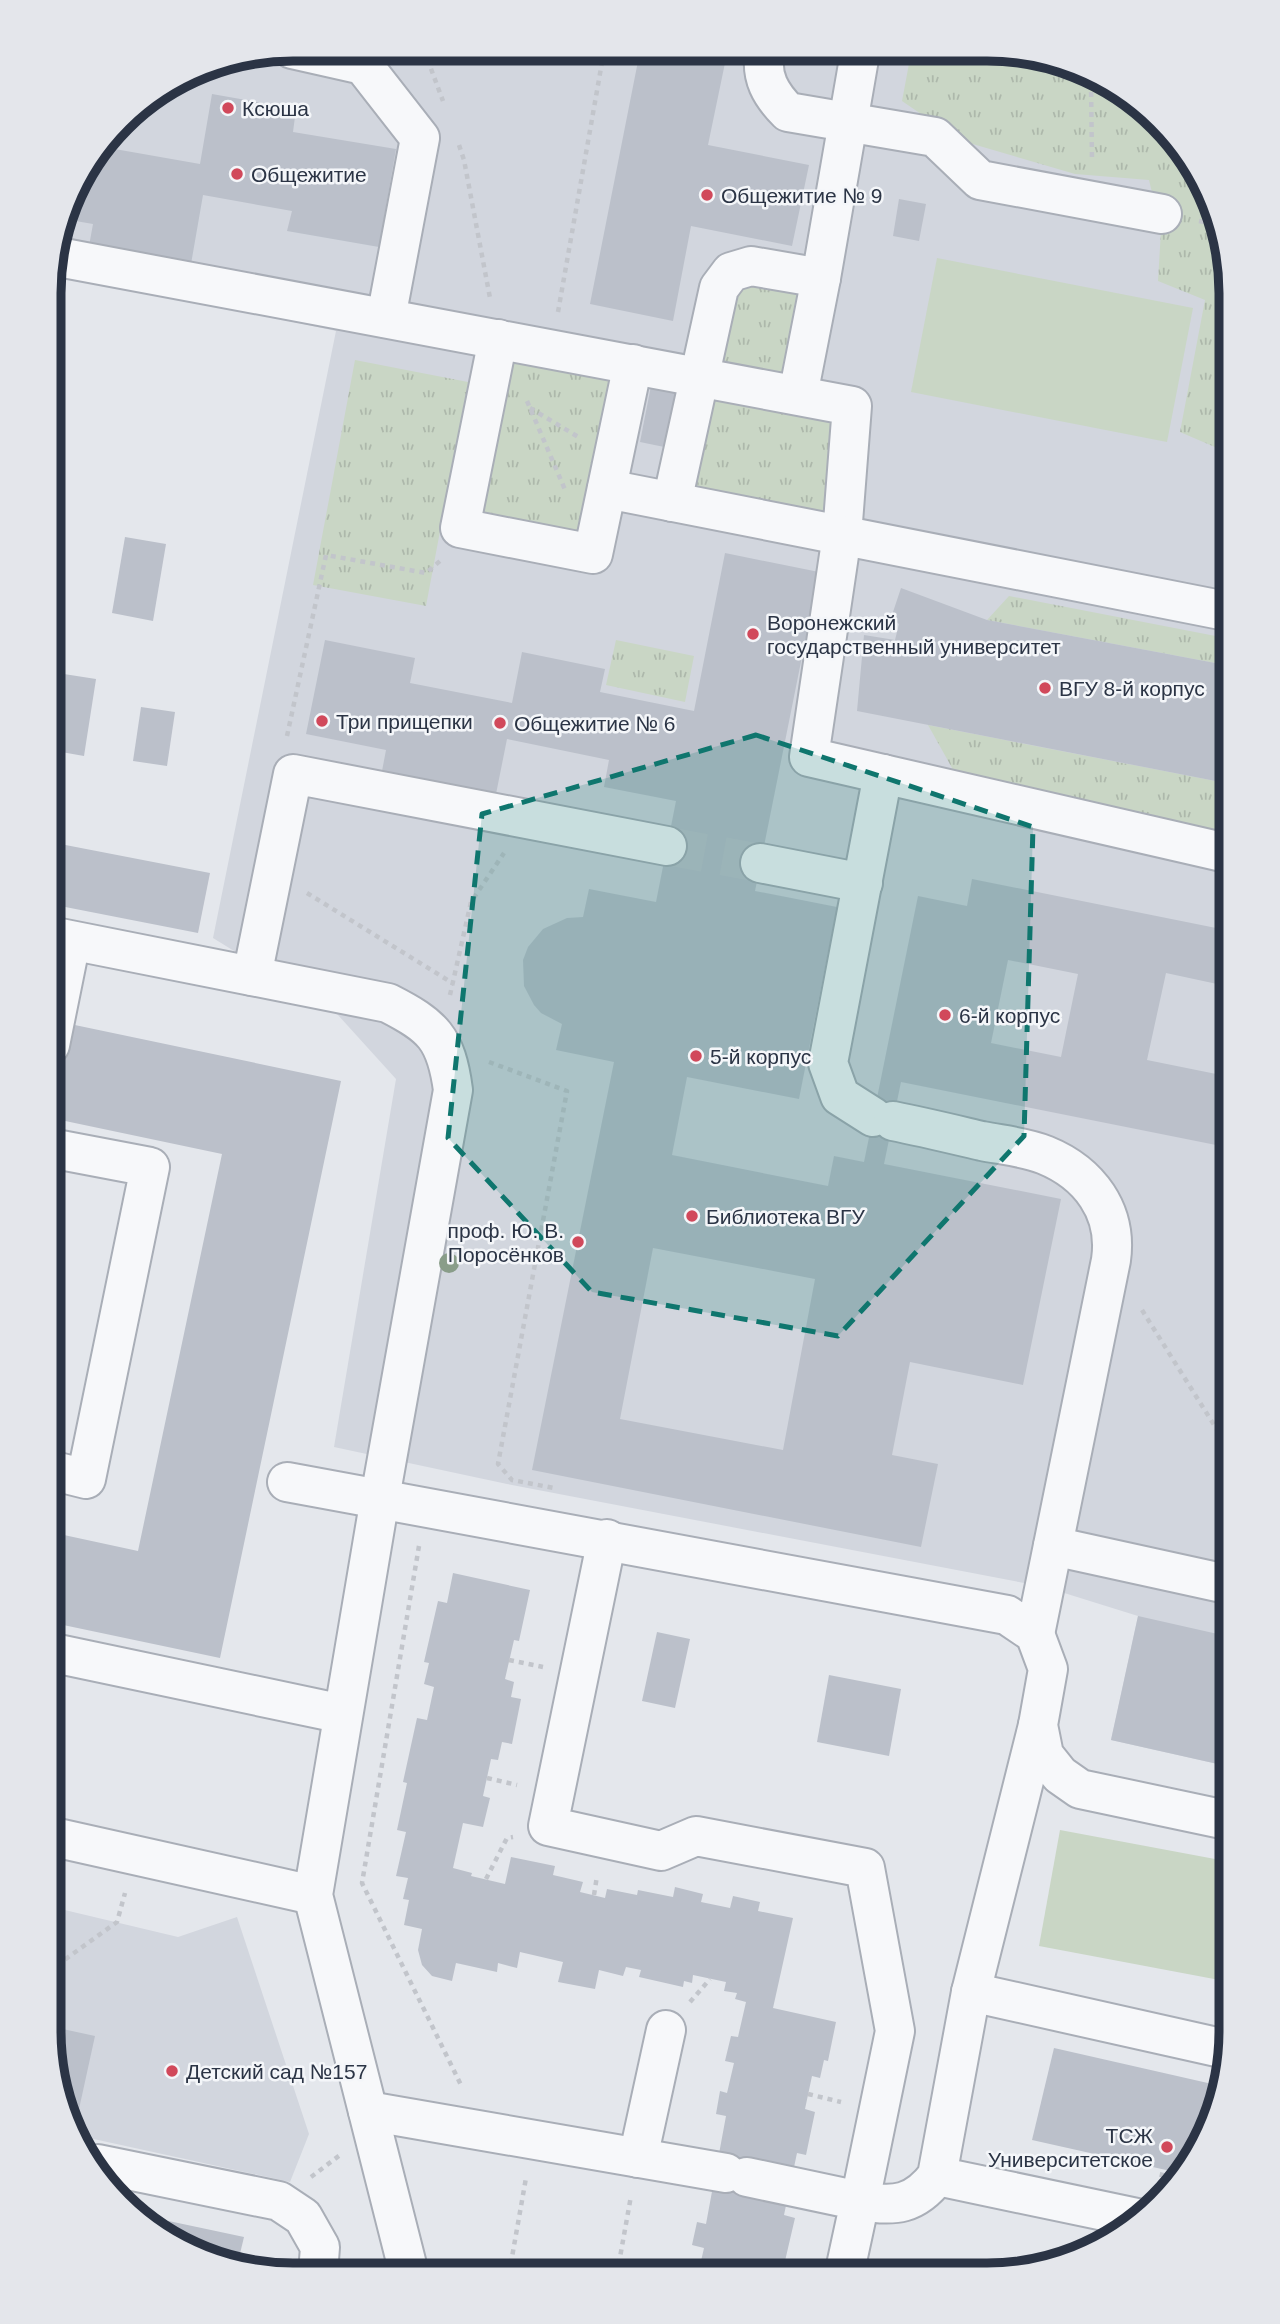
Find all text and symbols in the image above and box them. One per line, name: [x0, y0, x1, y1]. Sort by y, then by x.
place label: Ксюша: [242, 97, 309, 120]
marker: Ксюша: [220, 100, 236, 116]
place label: Общежитие: [251, 163, 367, 186]
marker: Общежитие: [229, 166, 245, 182]
place label: Общежитие № 9: [721, 184, 883, 207]
marker: Общежитие № 9: [699, 187, 715, 203]
place label: Воронежский государственный университет: [767, 611, 1061, 658]
marker: Воронежский государственный университет: [745, 626, 761, 642]
place label: ВГУ 8-й корпус: [1059, 677, 1205, 700]
marker: ВГУ 8-й корпус: [1037, 680, 1053, 696]
place label: Три прищепки: [336, 710, 473, 733]
place label: Общежитие № 6: [514, 712, 676, 735]
marker: Три прищепки: [314, 713, 330, 729]
marker: Общежитие № 6: [492, 715, 508, 731]
place label: 6-й корпус: [959, 1004, 1060, 1027]
marker: 6-й корпус: [937, 1007, 953, 1023]
place label: 5-й корпус: [710, 1045, 811, 1068]
marker: 5-й корпус: [688, 1048, 704, 1064]
place label: Библиотека ВГУ: [706, 1205, 865, 1228]
marker: Библиотека ВГУ: [684, 1208, 700, 1224]
place label: проф. Ю. В. Поросёнков: [448, 1219, 564, 1266]
marker: проф. Ю. В. Поросёнков: [570, 1234, 586, 1250]
place label: Детский сад №157: [186, 2060, 367, 2083]
marker: Детский сад №157: [164, 2063, 180, 2079]
place label: ТСЖ Университетское: [988, 2124, 1154, 2171]
marker: ТСЖ Университетское: [1159, 2139, 1175, 2155]

